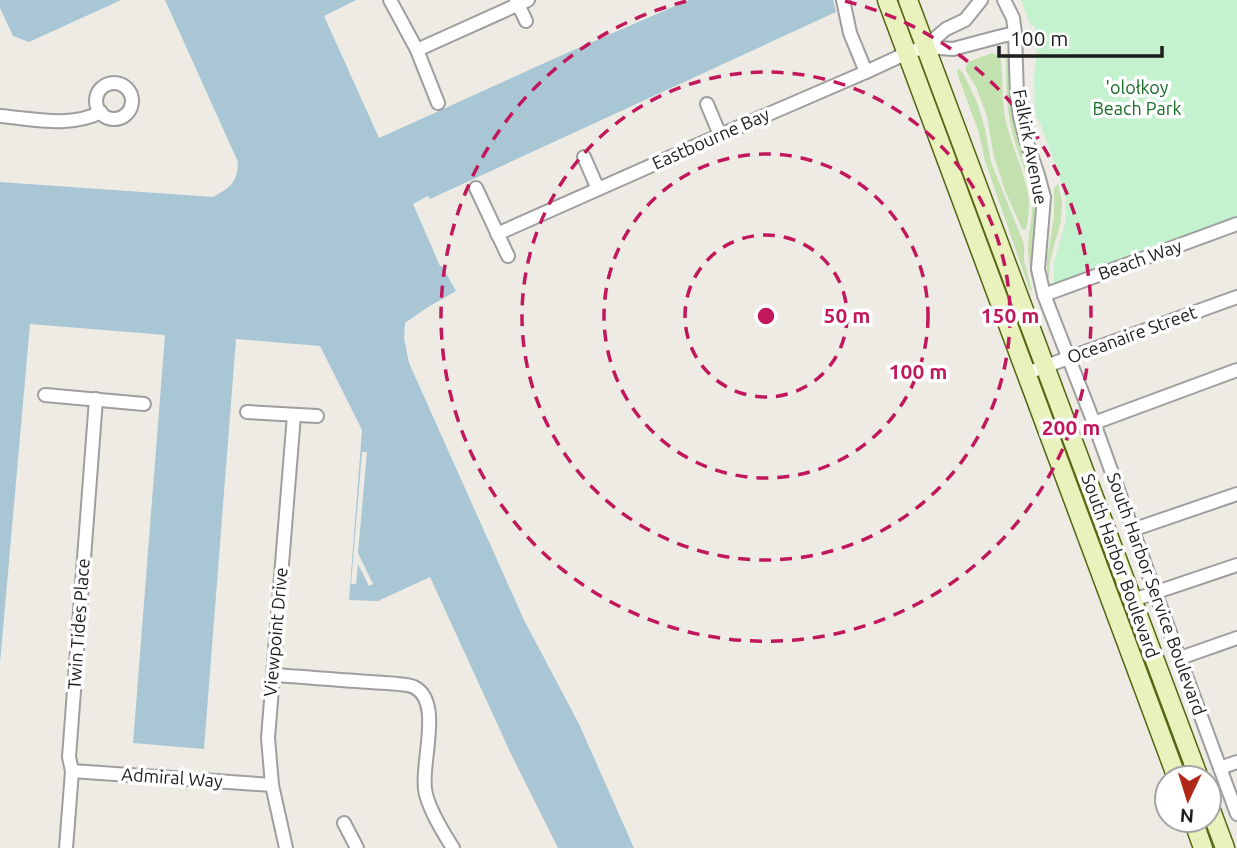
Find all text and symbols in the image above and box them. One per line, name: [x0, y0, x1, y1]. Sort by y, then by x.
scale bar: [999, 14, 1162, 58]
text: 100 m: [1010, 26, 1068, 50]
park label: 'olołkoy Beach Park: [1092, 77, 1182, 118]
street label: Falkirk Avenue: [1010, 88, 1052, 206]
street label: Eastbourne Bay: [649, 103, 773, 173]
street label: Beach Way: [1095, 235, 1185, 283]
street label: Oceanaire Street: [1064, 301, 1199, 367]
text: 50 m: [824, 303, 870, 327]
text: 150 m: [981, 303, 1039, 327]
centre of rings: [754, 304, 778, 328]
text: 100 m: [889, 359, 947, 383]
text: 200 m: [1042, 415, 1100, 439]
street label: South Harbor Service Boulevard: [1104, 470, 1210, 718]
street label: South Harbor Boulevard: [1078, 471, 1164, 661]
street label: Twin Tides Place: [63, 558, 93, 690]
street label: Viewpoint Drive: [259, 566, 291, 697]
street label: Admiral Way: [121, 763, 224, 791]
north arrow: [1153, 764, 1223, 834]
text: N: [1179, 804, 1195, 827]

